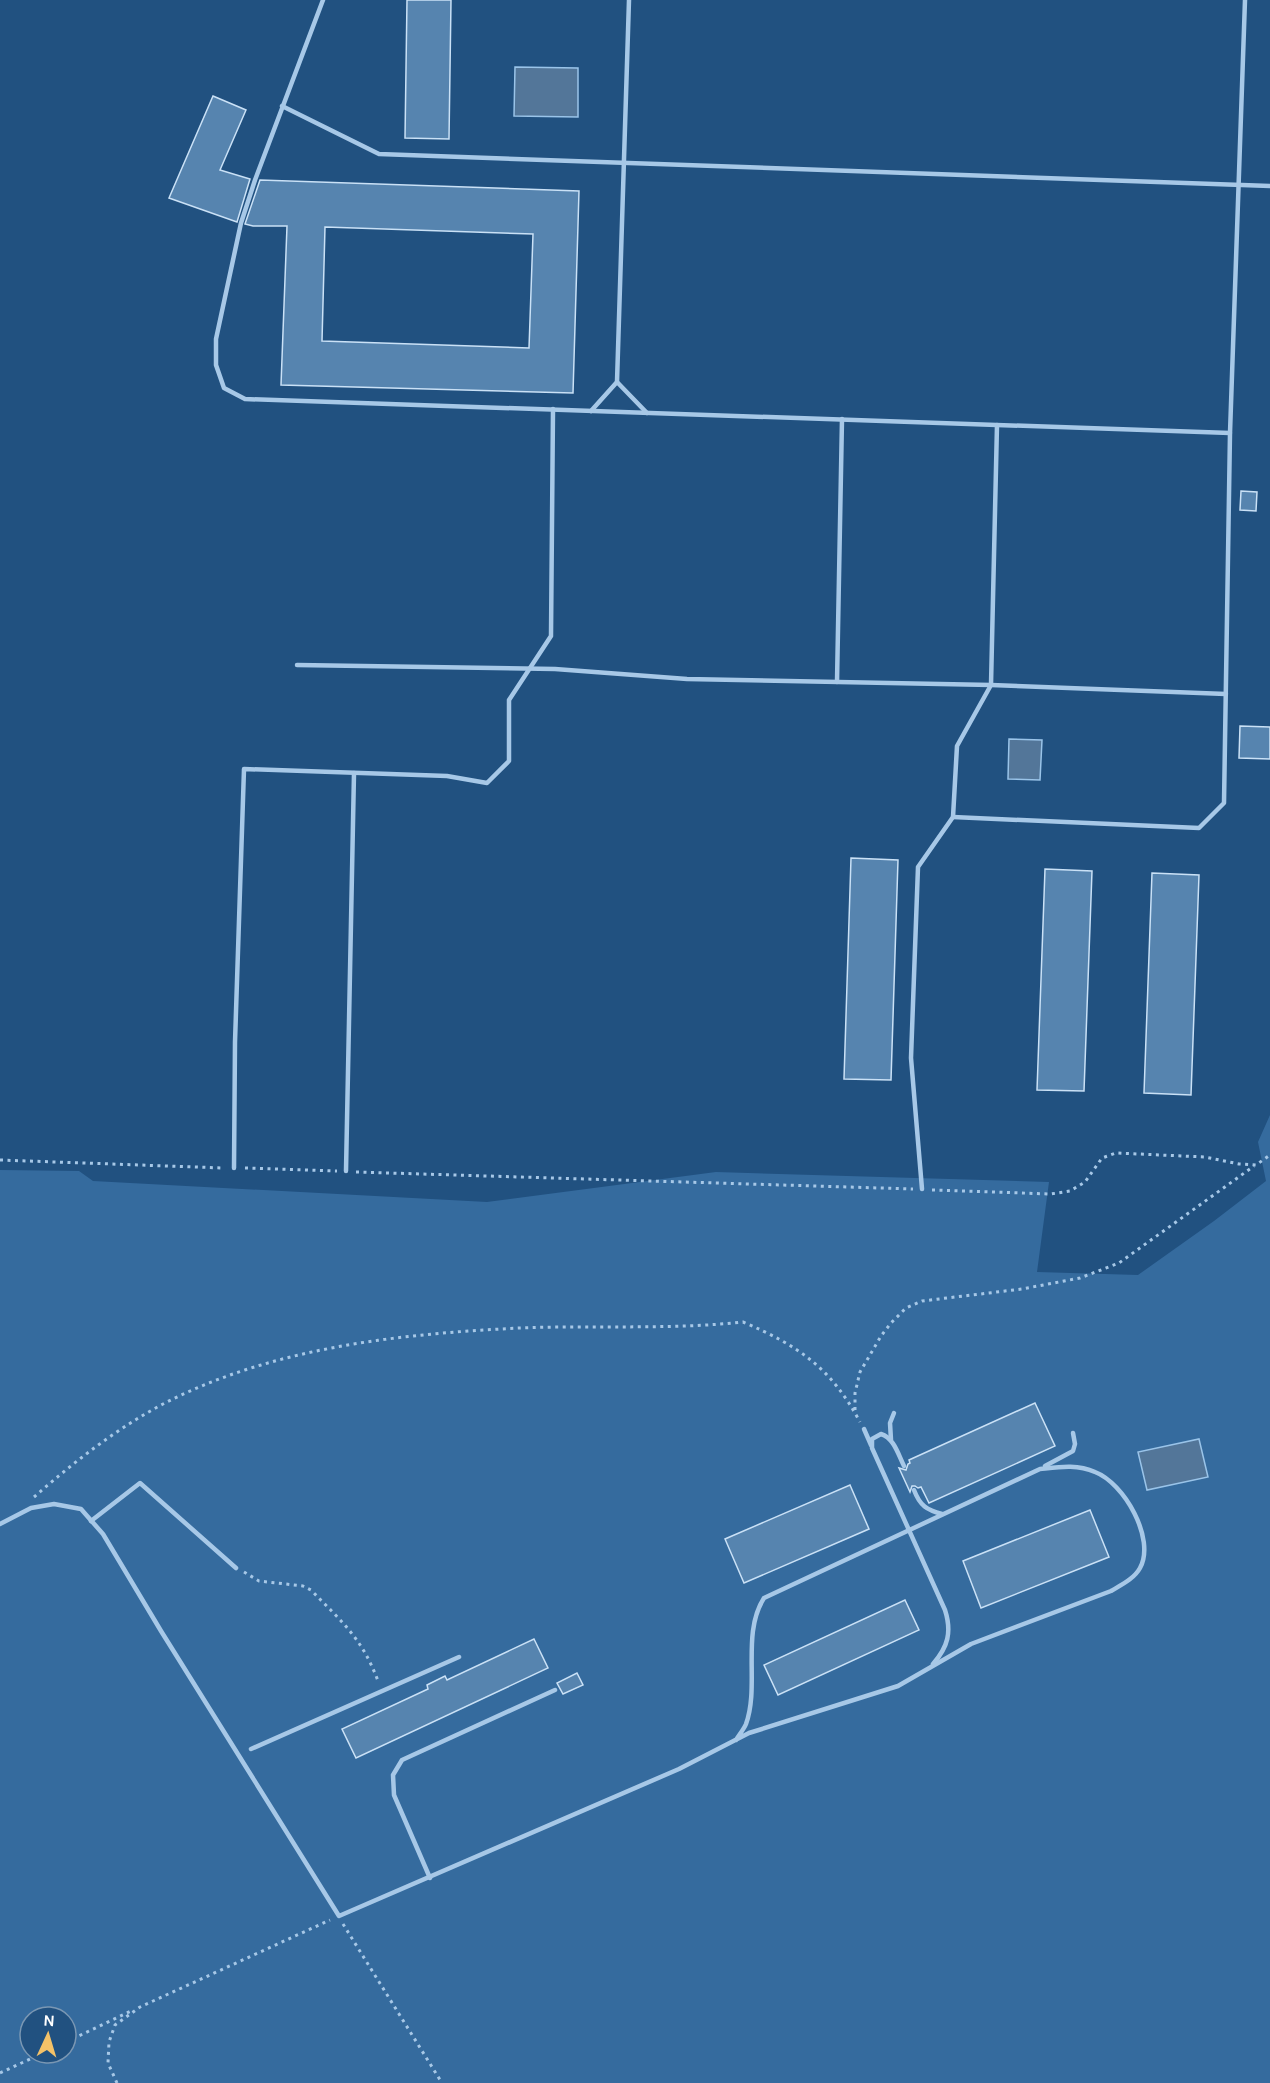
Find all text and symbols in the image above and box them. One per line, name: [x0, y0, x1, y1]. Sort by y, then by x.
north arrow: [18, 2005, 78, 2065]
text: N: [43, 2011, 55, 2030]

